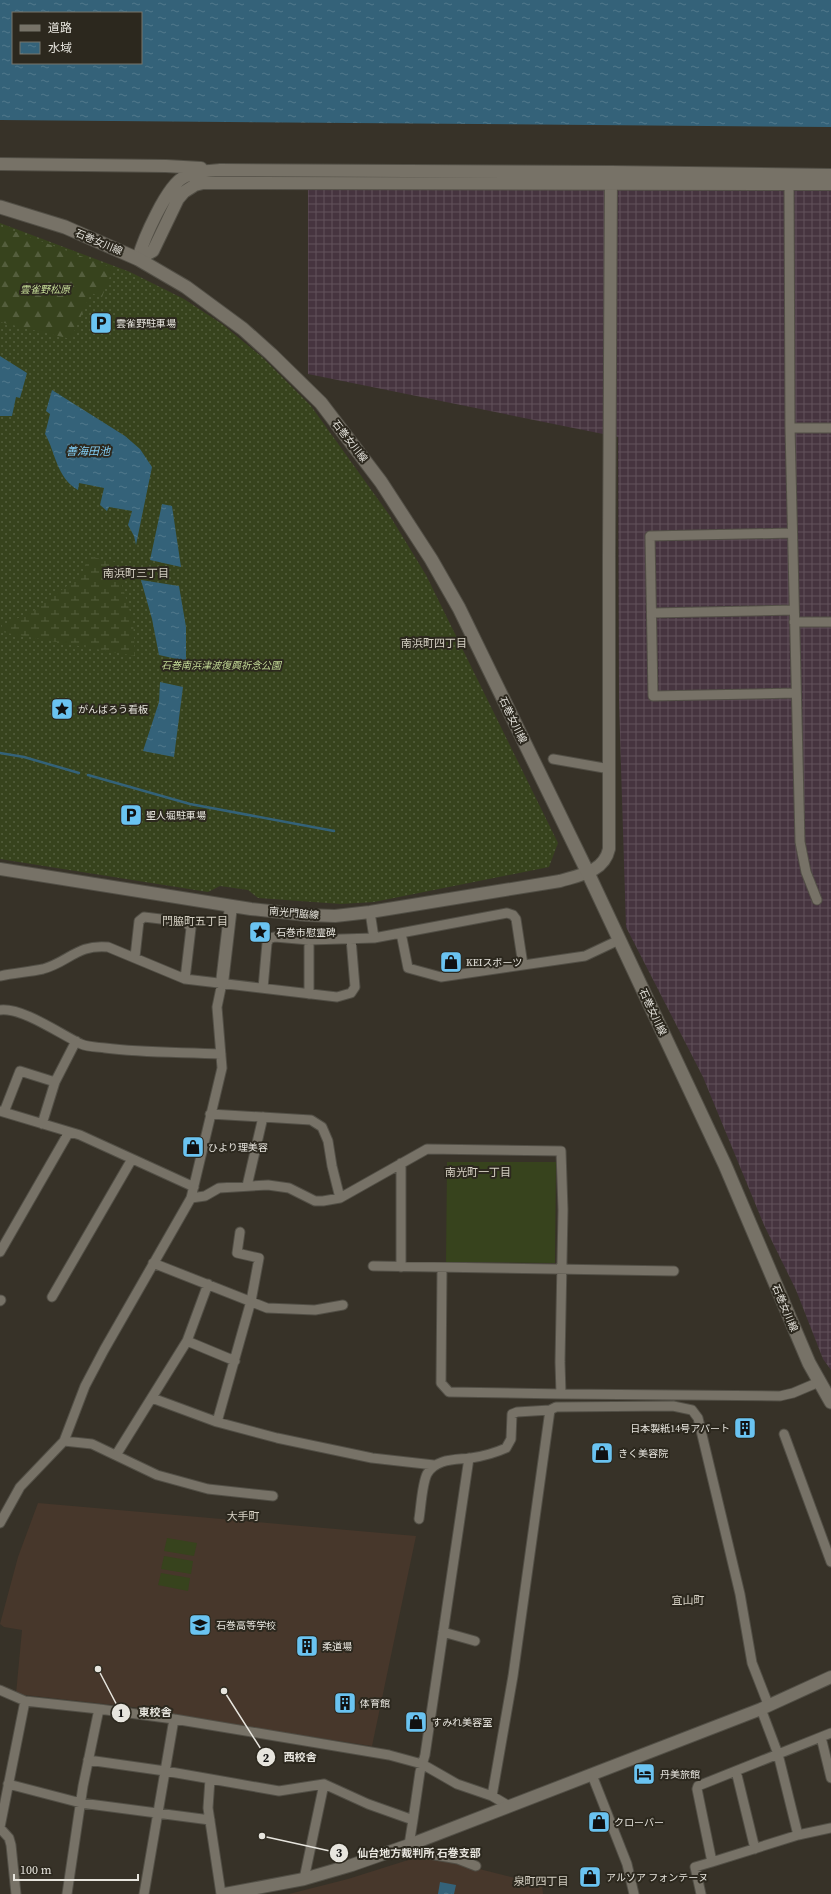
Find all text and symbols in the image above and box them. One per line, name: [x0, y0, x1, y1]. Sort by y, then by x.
legend: [12, 12, 142, 64]
text: 道路: [48, 20, 72, 36]
text: 水域: [48, 40, 72, 56]
street label: 石巻女川線: [73, 226, 125, 258]
park label: 雲雀野松原: [20, 283, 72, 296]
parking icon: 雲雀野駐車場: [88, 310, 114, 336]
place label: 雲雀野駐車場: [116, 317, 176, 330]
street label: 石巻女川線: [329, 417, 371, 465]
water label: 善海田池: [66, 444, 111, 459]
district label: 南浜町三丁目: [103, 566, 169, 581]
district label: 南浜町四丁目: [401, 636, 467, 651]
park label: 石巻南浜津波復興祈念公園: [161, 659, 283, 672]
street label: 石巻女川線: [496, 695, 530, 745]
place icon: がんばろう看板: [49, 696, 75, 722]
place label: がんばろう看板: [78, 703, 148, 716]
parking icon: 聖人堀駐車場: [118, 802, 144, 828]
place label: 聖人堀駐車場: [146, 809, 206, 822]
street label: 南光門脇線: [269, 904, 319, 922]
district label: 門脇町五丁目: [162, 914, 228, 929]
place icon: 石巻市慰霊碑: [247, 919, 273, 945]
place label: 石巻市慰霊碑: [276, 926, 336, 939]
shop icon: KEIスポーツ: [438, 949, 464, 975]
place label: KEIスポーツ: [466, 956, 522, 969]
street label: 石巻女川線: [637, 987, 669, 1037]
shop icon: ひより理美容: [180, 1134, 206, 1160]
place label: ひより理美容: [208, 1141, 268, 1154]
district label: 南光町一丁目: [445, 1165, 511, 1180]
street label: 石巻女川線: [769, 1282, 801, 1334]
building icon: 日本製紙14号アパート: [732, 1415, 758, 1441]
place label: 日本製紙14号アパート: [630, 1422, 730, 1435]
shop icon: きく美容院: [589, 1440, 615, 1466]
place label: きく美容院: [618, 1447, 668, 1460]
district label: 大手町: [227, 1509, 260, 1524]
district label: 宜山町: [672, 1593, 705, 1608]
school or university icon: 石巻高等学校: [187, 1612, 213, 1638]
place label: 石巻高等学校: [216, 1619, 276, 1632]
building icon: 柔道場: [294, 1633, 320, 1659]
place label: 柔道場: [322, 1640, 352, 1653]
building icon: 体育館: [332, 1690, 358, 1716]
place label: 体育館: [360, 1697, 390, 1710]
callout: 東校舎: [111, 1701, 180, 1724]
text: 1: [118, 1705, 124, 1721]
text: 東校舎: [139, 1705, 172, 1720]
shop icon: すみれ美容室: [403, 1709, 429, 1735]
place label: すみれ美容室: [432, 1716, 492, 1729]
callout: 西校舎: [256, 1746, 325, 1769]
text: 2: [263, 1750, 270, 1766]
text: 西校舎: [284, 1750, 317, 1765]
hotel icon: 丹美旅館: [631, 1761, 657, 1787]
place label: 丹美旅館: [660, 1768, 700, 1781]
shop icon: クローバー: [586, 1809, 612, 1835]
place label: クローバー: [614, 1816, 664, 1829]
callout: 仙台地方裁判所 石巻支部: [329, 1841, 489, 1864]
text: 3: [336, 1845, 343, 1861]
text: 仙台地方裁判所 石巻支部: [357, 1846, 481, 1861]
scale bar: [14, 1856, 138, 1882]
text: 100 m: [20, 1862, 52, 1878]
shop icon: アルソア フォンテーヌ: [577, 1864, 603, 1890]
place label: アルソア フォンテーヌ: [606, 1871, 708, 1884]
district label: 泉町四丁目: [514, 1874, 569, 1889]

